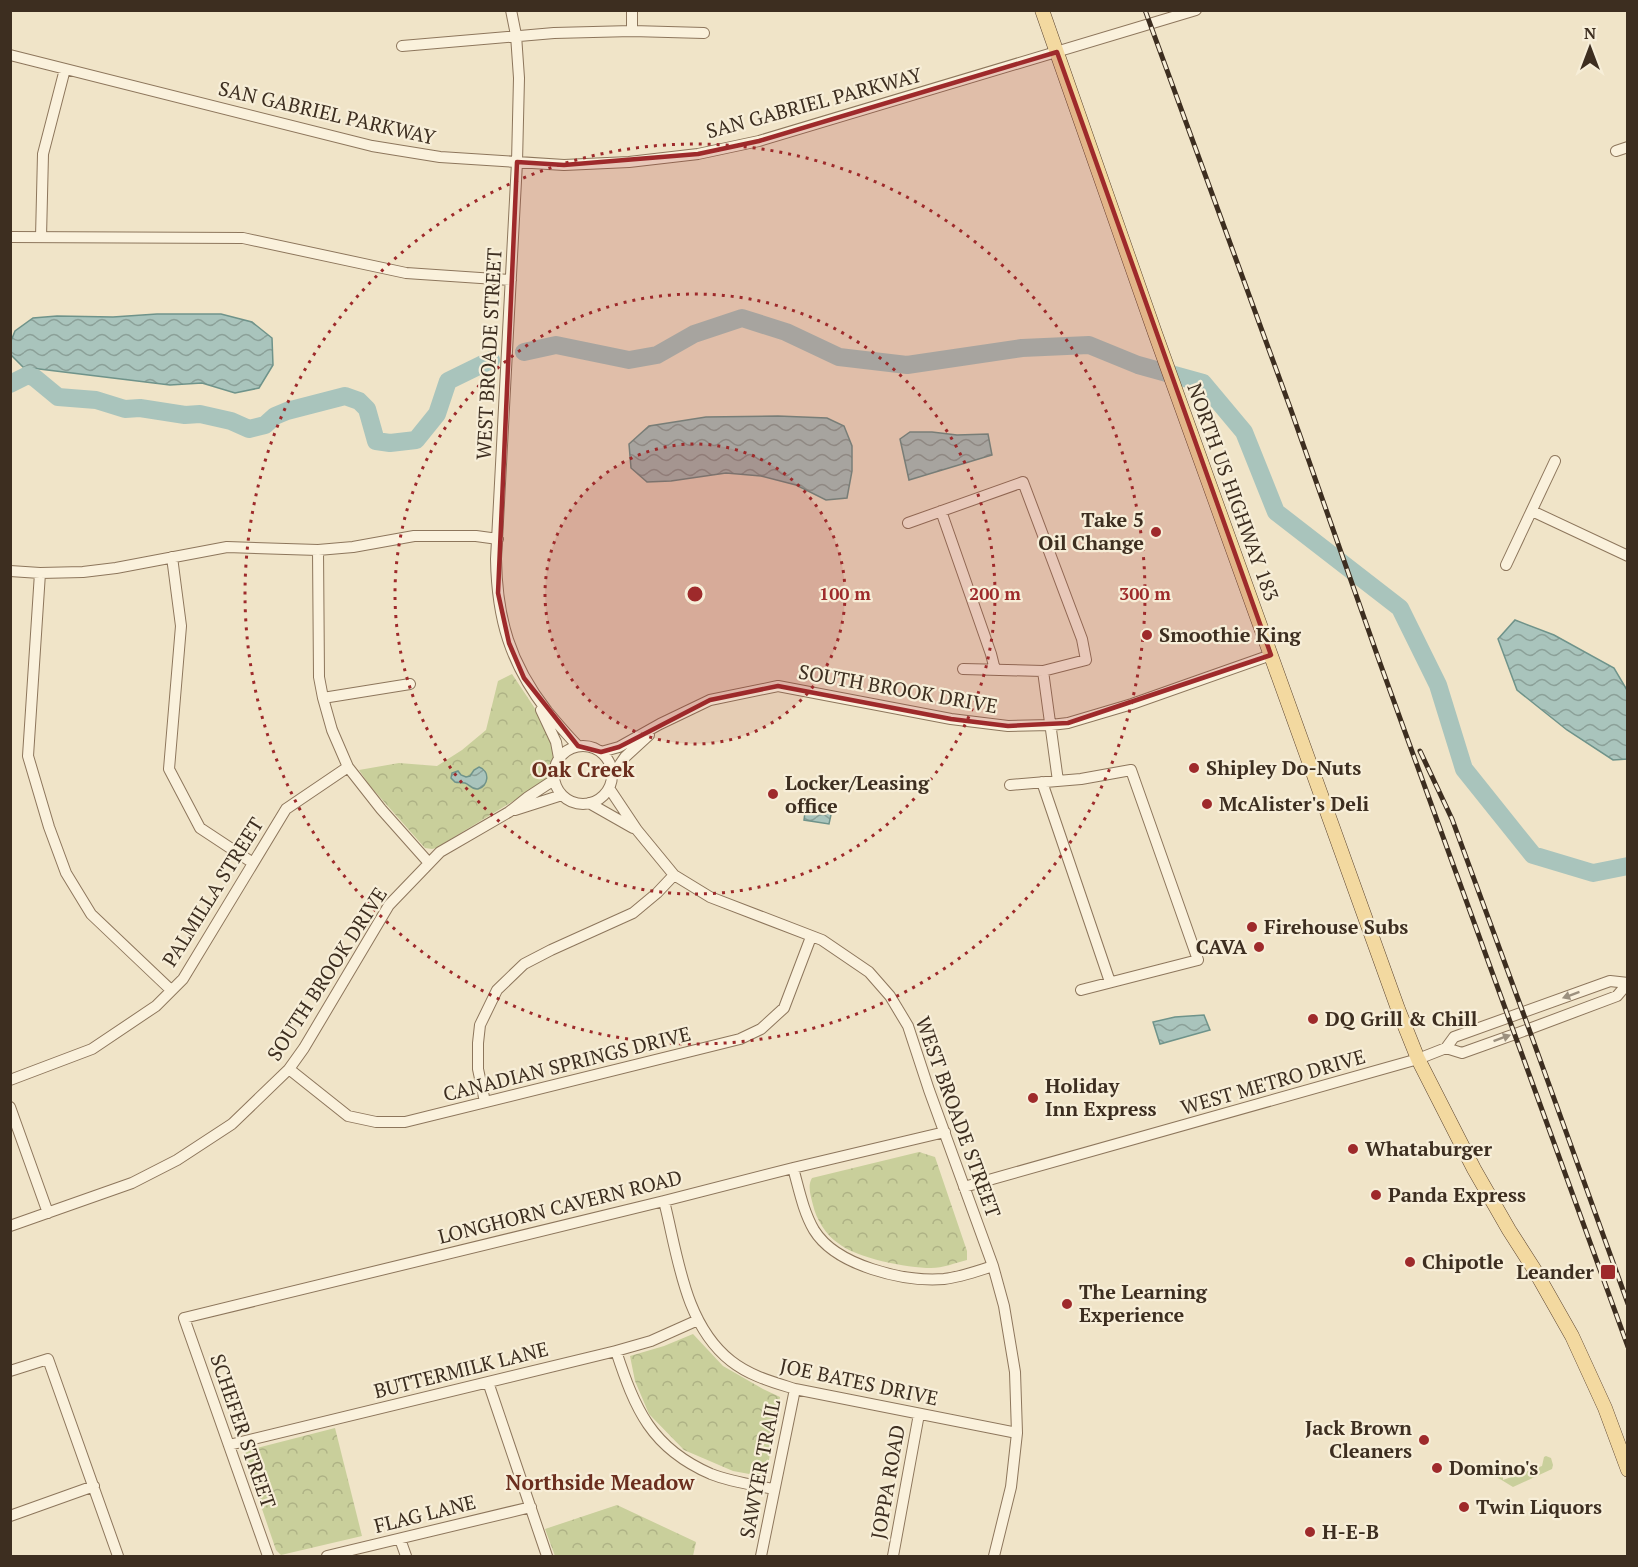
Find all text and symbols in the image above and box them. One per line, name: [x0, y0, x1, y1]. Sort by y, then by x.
north arrow: [1560, 18, 1620, 78]
text: N: [1584, 22, 1596, 44]
street label: SAN GABRIEL PARKWAY: [703, 61, 925, 144]
street label: SAN GABRIEL PARKWAY: [216, 74, 439, 151]
street label: WEST BROADE STREET: [469, 247, 508, 461]
street label: NORTH US HIGHWAY 183: [1181, 379, 1286, 605]
place label: Take 5 Oil Change: [1038, 506, 1144, 556]
marker: Take 5 Oil Change: [1149, 525, 1163, 539]
text: 100 m: [819, 581, 871, 605]
text: 200 m: [969, 581, 1021, 605]
text: 300 m: [1119, 581, 1171, 605]
centre of rings: [685, 584, 705, 604]
place label: Smoothie King: [1159, 621, 1302, 648]
marker: Smoothie King: [1140, 628, 1154, 642]
street label: SOUTH BROOK DRIVE: [796, 658, 1000, 719]
place label: Shipley Do-Nuts: [1206, 754, 1361, 781]
district label: Oak Creek: [532, 755, 635, 783]
marker: Shipley Do-Nuts: [1187, 761, 1201, 775]
place label: Locker/Leasing office: [785, 769, 930, 819]
marker: Locker/Leasing office: [766, 787, 780, 801]
place label: McAlister's Deli: [1219, 790, 1370, 817]
marker: McAlister's Deli: [1200, 797, 1214, 811]
street label: PALMILLA STREET: [156, 812, 269, 971]
street label: SOUTH BROOK DRIVE: [260, 882, 393, 1066]
place label: Firehouse Subs: [1264, 913, 1408, 940]
marker: Firehouse Subs: [1245, 920, 1259, 934]
place label: CAVA: [1196, 933, 1247, 960]
marker: CAVA: [1252, 940, 1266, 954]
one-way arrow: [1562, 990, 1580, 1000]
place label: DQ Grill & Chill: [1325, 1005, 1478, 1032]
street label: WEST BROADE STREET: [909, 1012, 1007, 1221]
marker: DQ Grill & Chill: [1306, 1012, 1320, 1026]
street label: CANADIAN SPRINGS DRIVE: [440, 1020, 694, 1107]
one-way arrow: [1493, 1033, 1511, 1043]
street label: WEST METRO DRIVE: [1177, 1042, 1368, 1121]
place label: Holiday Inn Express: [1045, 1072, 1157, 1122]
marker: Holiday Inn Express: [1026, 1091, 1040, 1105]
place label: Whataburger: [1365, 1135, 1493, 1162]
marker: Whataburger: [1346, 1142, 1360, 1156]
street label: LONGHORN CAVERN ROAD: [435, 1163, 685, 1250]
place label: Panda Express: [1388, 1181, 1526, 1208]
marker: Panda Express: [1369, 1188, 1383, 1202]
place label: Chipotle: [1422, 1248, 1504, 1275]
marker: Chipotle: [1403, 1255, 1417, 1269]
place label: Leander: [1516, 1258, 1594, 1285]
marker: Leander: [1599, 1263, 1617, 1281]
place label: The Learning Experience: [1079, 1278, 1208, 1328]
marker: The Learning Experience: [1060, 1297, 1074, 1311]
street label: BUTTERMILK LANE: [371, 1335, 551, 1404]
street label: SCHEFER STREET: [204, 1350, 283, 1512]
street label: JOE BATES DRIVE: [777, 1352, 941, 1411]
street label: SAWYER TRAIL: [733, 1398, 786, 1540]
place label: Jack Brown Cleaners: [1305, 1414, 1412, 1464]
street label: JOPPA ROAD: [864, 1423, 911, 1541]
marker: Jack Brown Cleaners: [1417, 1433, 1431, 1447]
place label: Domino's: [1449, 1454, 1538, 1481]
marker: Domino's: [1430, 1461, 1444, 1475]
district label: Northside Meadow: [505, 1468, 695, 1496]
street label: FLAG LANE: [371, 1488, 479, 1539]
place label: Twin Liquors: [1476, 1493, 1602, 1520]
marker: Twin Liquors: [1457, 1500, 1471, 1514]
place label: H-E-B: [1322, 1518, 1379, 1545]
marker: H-E-B: [1303, 1525, 1317, 1539]

